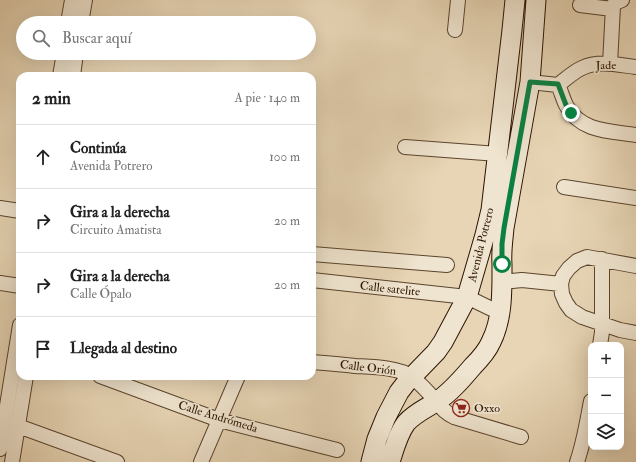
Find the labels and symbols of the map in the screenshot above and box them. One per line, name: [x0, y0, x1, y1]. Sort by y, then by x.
street label: Jade: [595, 58, 616, 73]
route end: [562, 104, 580, 122]
street label: Avenida Potrero: [464, 206, 498, 285]
route start: [493, 255, 511, 273]
street label: Calle satelite: [359, 278, 421, 300]
street label: Calle Orión: [339, 357, 397, 379]
street label: Calle Andrómeda: [176, 398, 261, 437]
supermarket icon: Oxxo: [451, 398, 471, 418]
place label: Oxxo: [474, 401, 500, 416]

